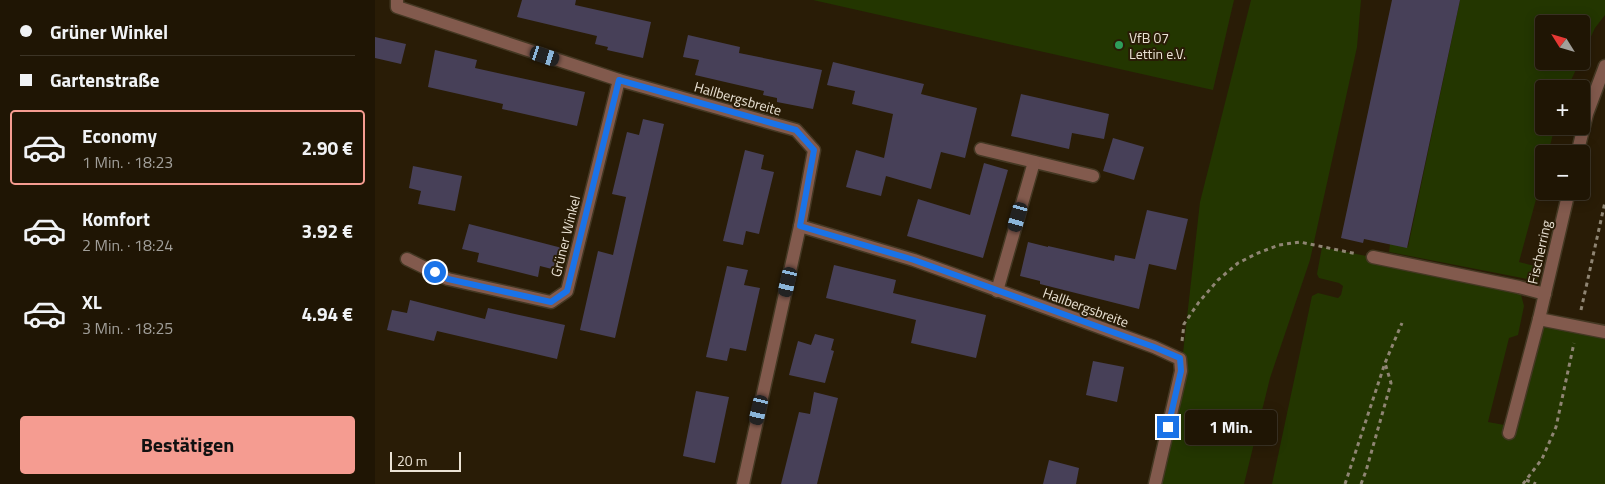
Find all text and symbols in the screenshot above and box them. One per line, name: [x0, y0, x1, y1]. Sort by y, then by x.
north arrow: [1535, 15, 1590, 70]
map controls: [1535, 15, 1590, 200]
text: Grüner Winkel: [50, 17, 168, 46]
place label: VfB 07 Lettin e.V.: [1129, 27, 1186, 64]
marker: VfB 07 Lettin e.V.: [1113, 39, 1125, 51]
car: [528, 44, 561, 68]
text: Gartenstraße: [50, 65, 159, 94]
street label: Hallbergsbreite: [692, 76, 784, 120]
button: +: [1535, 80, 1590, 135]
text: Economy: [82, 121, 157, 150]
icon: car: [22, 125, 67, 170]
text: 2.90 €: [301, 133, 353, 162]
button: −: [1535, 145, 1590, 200]
text: 1 Min. · 18:23: [82, 150, 173, 174]
street label: Grüner Winkel: [545, 193, 585, 279]
car: [1006, 201, 1029, 233]
text: Komfort: [82, 204, 150, 233]
icon: car: [22, 208, 67, 253]
text: 3.92 €: [301, 216, 353, 245]
street label: Fischerring: [1521, 218, 1557, 286]
text: 2 Min. · 18:24: [82, 233, 173, 257]
route start: [424, 261, 446, 283]
car: [777, 266, 798, 298]
street label: Hallbergsbreite: [1040, 282, 1132, 332]
text: XL: [82, 287, 102, 316]
icon: car: [22, 291, 67, 336]
text: 4.94 €: [301, 299, 353, 328]
text: 3 Min. · 18:25: [82, 316, 173, 340]
car: [748, 394, 769, 426]
callout: 1 Min.: [1185, 410, 1278, 444]
text: 1 Min.: [1209, 415, 1253, 439]
button: Bestätigen: [20, 416, 355, 474]
route end: [1157, 416, 1179, 438]
scale bar: [390, 449, 461, 472]
text: 20 m: [397, 450, 427, 471]

